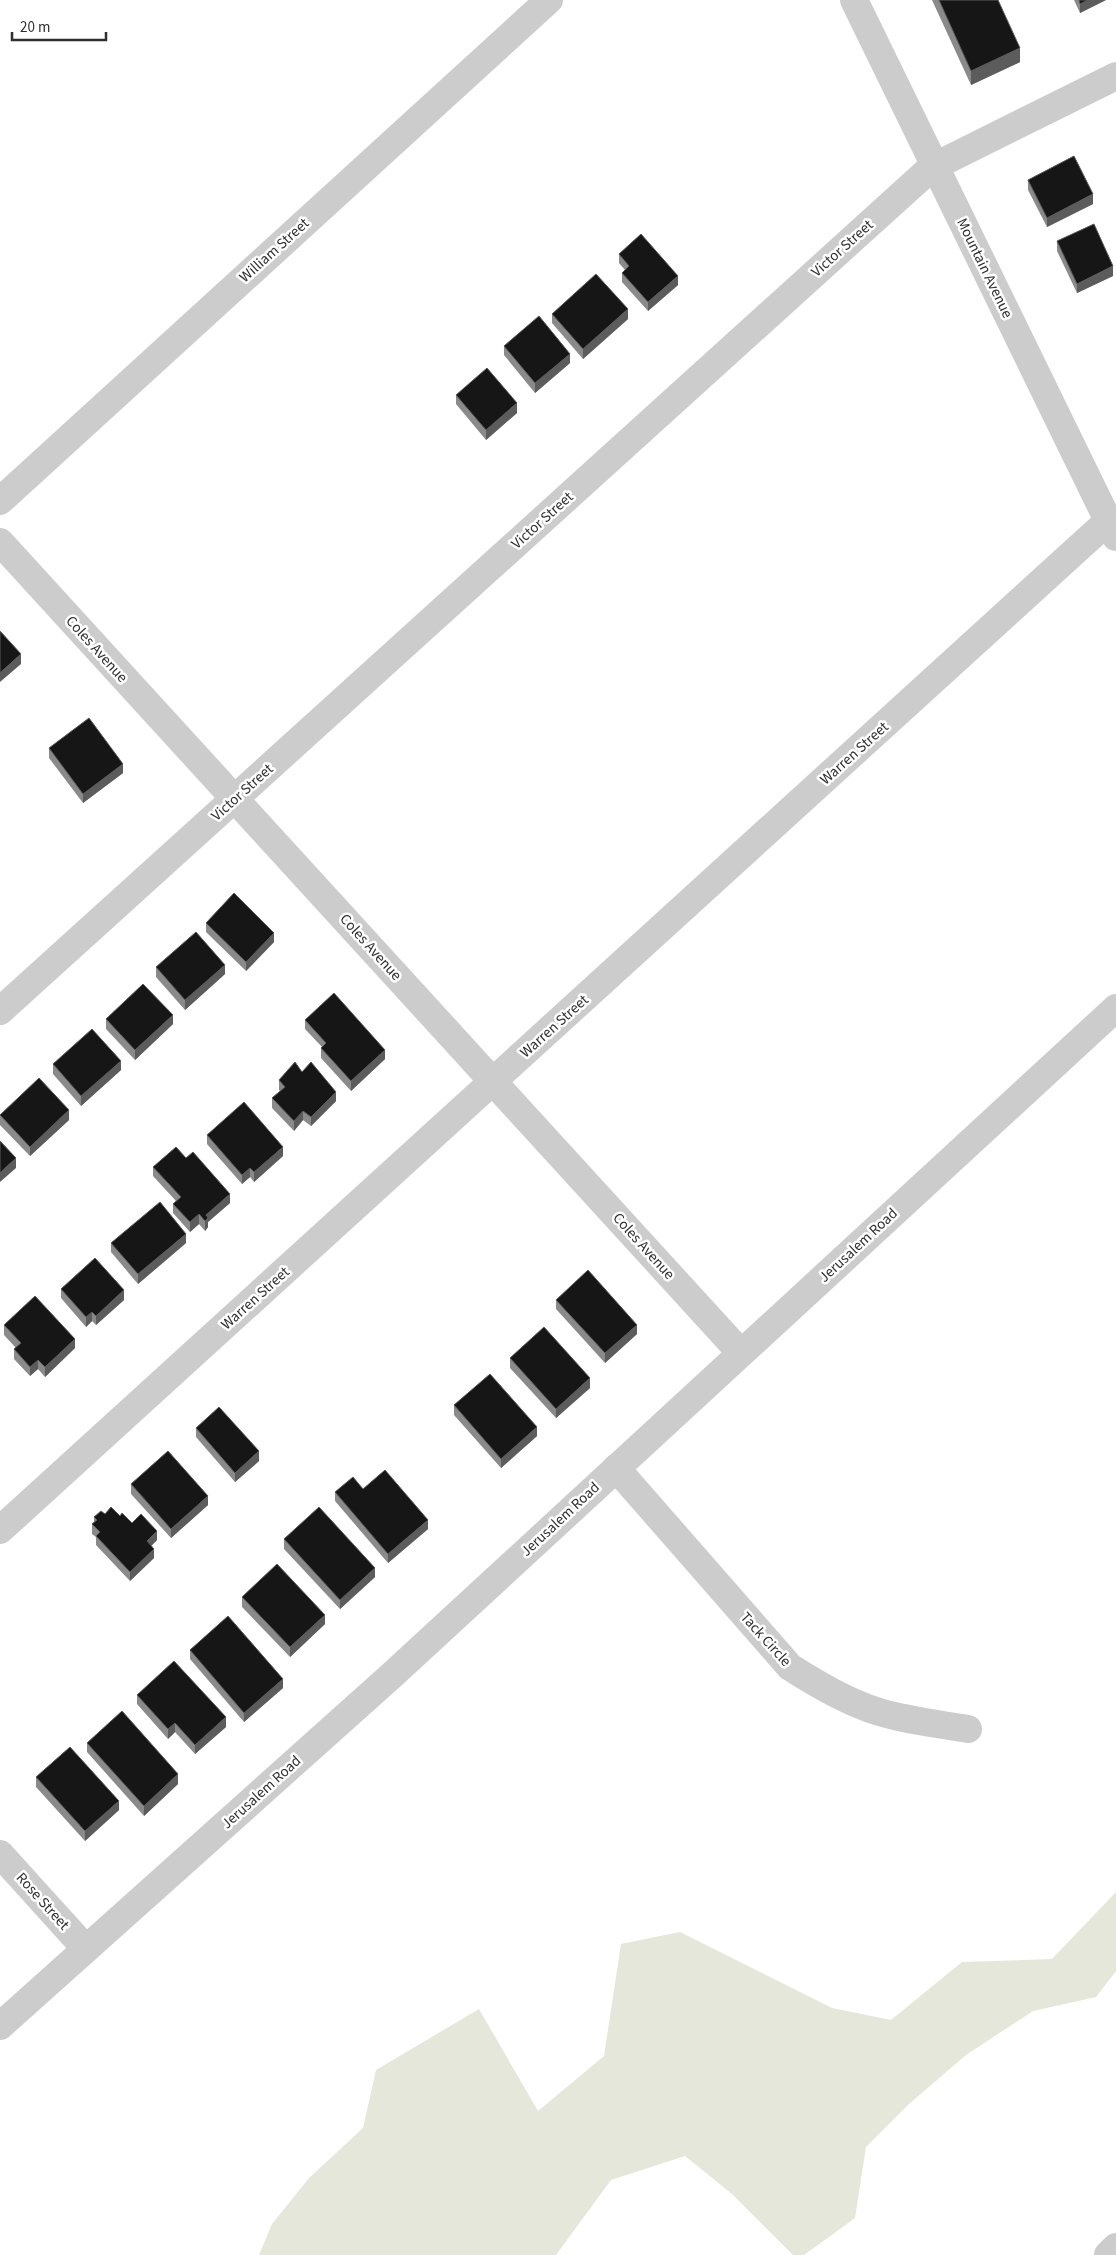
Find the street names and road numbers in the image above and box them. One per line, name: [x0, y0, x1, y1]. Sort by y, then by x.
street label: William Street: [235, 213, 314, 287]
street label: Victor Street: [807, 215, 878, 282]
street label: Mountain Avenue: [951, 215, 1018, 322]
street label: Victor Street: [507, 487, 578, 554]
street label: Coles Avenue: [61, 611, 132, 687]
street label: Warren Street: [816, 717, 893, 790]
street label: Victor Street: [207, 759, 278, 826]
street label: Coles Avenue: [335, 909, 406, 985]
street label: Warren Street: [516, 990, 593, 1063]
street label: Jerusalem Road: [814, 1203, 902, 1287]
street label: Coles Avenue: [608, 1208, 679, 1284]
street label: Warren Street: [217, 1262, 294, 1335]
street label: Jerusalem Road: [516, 1477, 604, 1561]
street label: Tack Circle: [735, 1607, 796, 1671]
street label: Jerusalem Road: [217, 1751, 306, 1834]
street label: Rose Street: [11, 1868, 74, 1935]

